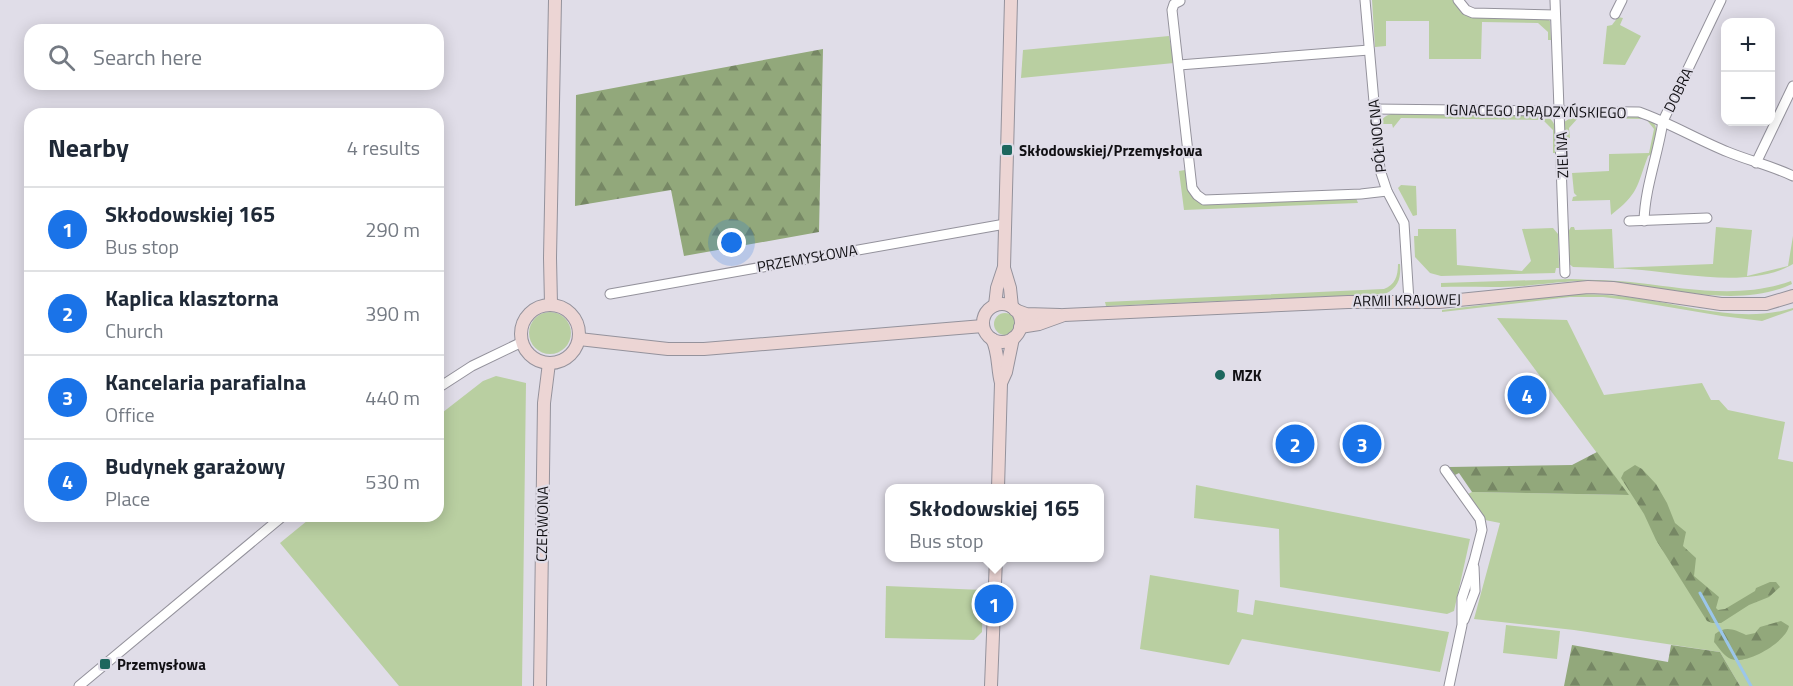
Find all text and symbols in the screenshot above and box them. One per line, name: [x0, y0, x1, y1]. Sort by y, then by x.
map controls: [1721, 18, 1775, 126]
button: +: [1721, 18, 1775, 72]
search box: [24, 24, 444, 90]
text: Search here: [93, 40, 202, 74]
icon: search: [45, 41, 78, 74]
street label: DOBRA: [1657, 64, 1699, 116]
button: −: [1721, 72, 1775, 126]
street label: PÓŁNOCNA: [1362, 98, 1392, 174]
street label: IGNACEGO PRĄDZYŃSKIEGO: [1445, 98, 1627, 124]
text: Nearby: [48, 128, 129, 167]
street label: ZIELNA: [1550, 131, 1574, 179]
text: 4 results: [347, 132, 420, 163]
place label: Skłodowskiej/Przemysłowa: [1019, 139, 1203, 162]
marker: Skłodowskiej/Przemysłowa: [1000, 143, 1014, 157]
text: Skłodowskiej 165: [105, 197, 275, 231]
text: 1: [62, 214, 73, 245]
text: 290 m: [365, 214, 420, 245]
your location: [717, 228, 746, 257]
text: Bus stop: [105, 231, 179, 262]
street label: PRZEMYSŁOWA: [755, 238, 859, 278]
text: Kaplica klasztorna: [105, 281, 279, 315]
street label: ARMII KRAJOWEJ: [1353, 288, 1461, 312]
text: 2: [62, 298, 73, 329]
text: 390 m: [365, 298, 420, 329]
text: Church: [105, 315, 163, 346]
place label: MZK: [1232, 364, 1262, 387]
text: Kancelaria parafialna: [105, 365, 306, 399]
marker: MZK: [1213, 368, 1227, 382]
pin: 4: [1508, 372, 1546, 418]
text: 3: [62, 382, 73, 413]
text: 440 m: [365, 382, 420, 413]
text: Office: [105, 399, 155, 430]
pin: 2: [1276, 422, 1314, 466]
pin: 3: [1342, 422, 1382, 466]
text: Budynek garażowy: [105, 449, 285, 483]
text: 4: [62, 466, 73, 497]
text: 530 m: [365, 466, 420, 497]
text: Place: [105, 483, 150, 514]
popup: [885, 484, 1104, 562]
street label: CZERWONA: [530, 486, 554, 562]
text: Skłodowskiej 165: [909, 491, 1080, 525]
text: Bus stop: [909, 525, 983, 556]
pin: 1: [974, 582, 1014, 626]
place label: Przemysłowa: [117, 653, 206, 676]
marker: Przemysłowa: [98, 657, 112, 671]

